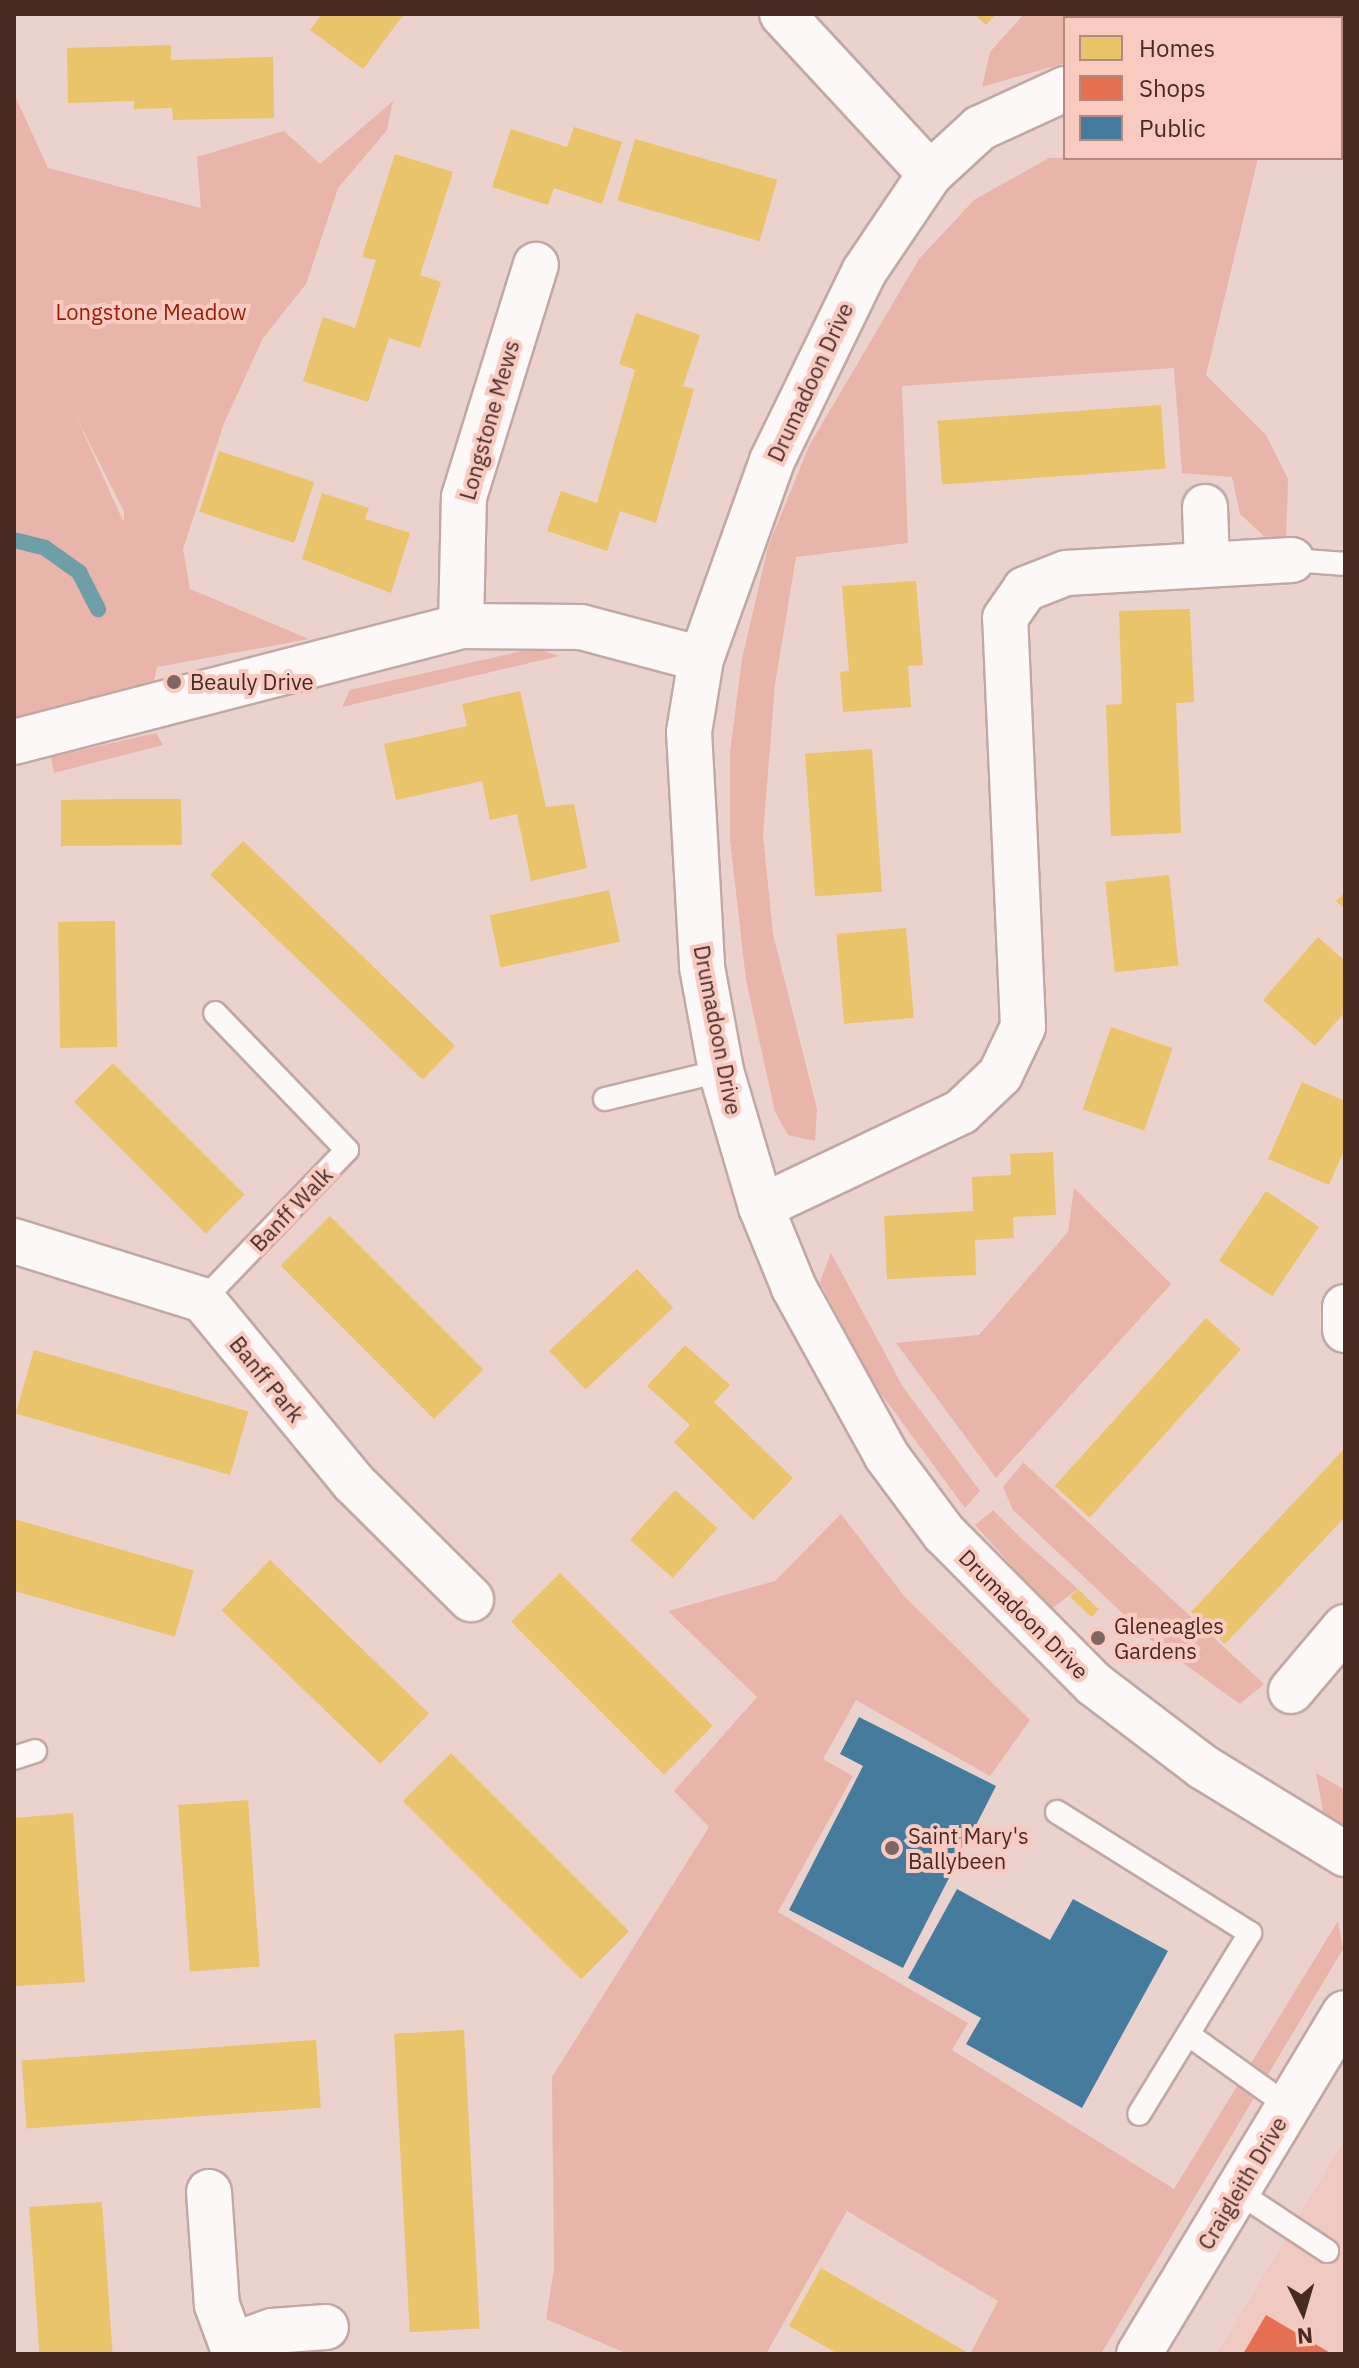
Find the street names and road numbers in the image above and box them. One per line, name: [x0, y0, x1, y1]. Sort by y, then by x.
street label: Drumadoon Drive: [762, 298, 858, 466]
street label: Longstone Mews: [454, 337, 524, 503]
street label: Drumadoon Drive: [689, 943, 747, 1117]
street label: Banff Walk: [244, 1161, 338, 1257]
street label: Banff Park: [224, 1331, 310, 1427]
street label: Drumadoon Drive: [954, 1544, 1094, 1684]
street label: Craigleith Drive: [1192, 2112, 1292, 2254]

